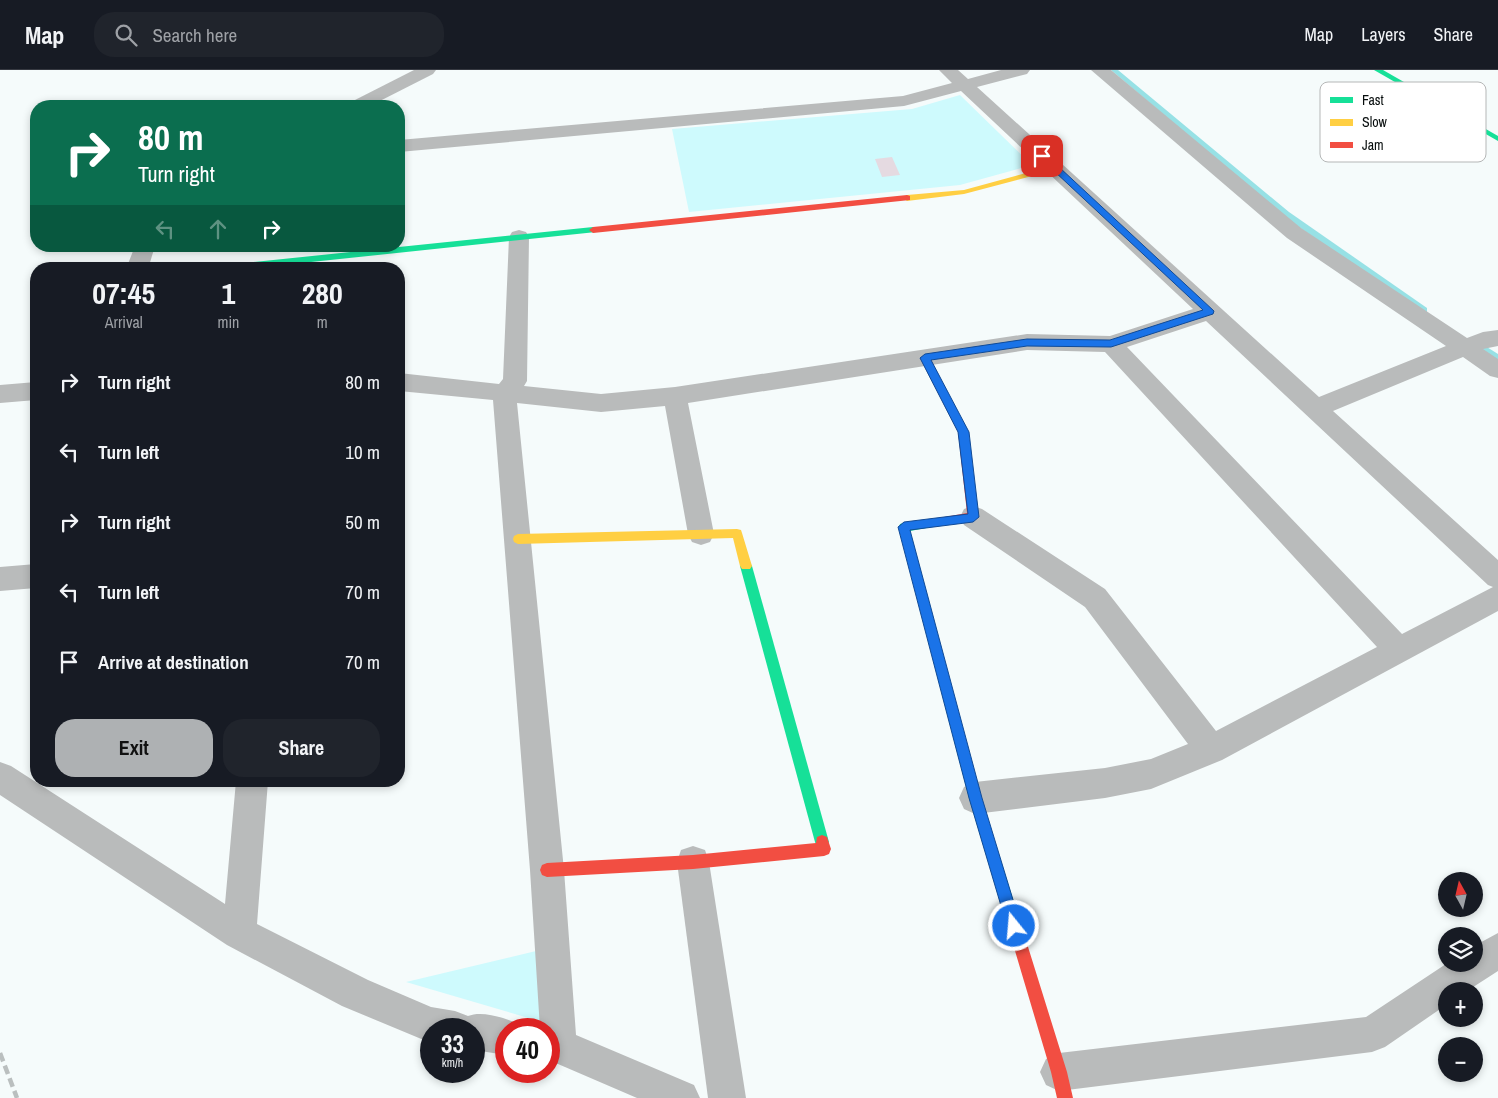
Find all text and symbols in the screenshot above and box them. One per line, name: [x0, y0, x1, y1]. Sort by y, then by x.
search box: [94, 12, 444, 57]
text: Map: [25, 19, 64, 51]
icon: search: [112, 21, 140, 49]
text: Search here: [152, 22, 237, 48]
text: Map: [1305, 22, 1333, 47]
text: Layers: [1361, 22, 1406, 47]
text: Share: [1434, 22, 1473, 47]
legend: [1320, 82, 1486, 162]
text: Fast: [1362, 91, 1384, 109]
text: Slow: [1362, 113, 1388, 131]
text: 80 m: [138, 114, 203, 161]
icon: right: [55, 120, 120, 185]
pin: [1021, 135, 1063, 177]
text: Jam: [1362, 136, 1384, 154]
icon: arrive: [1028, 142, 1056, 170]
text: Turn right: [138, 159, 215, 189]
icon: left: [151, 215, 179, 243]
icon: ahead: [204, 215, 232, 243]
icon: right: [257, 215, 285, 243]
text: 07:45: [92, 273, 155, 313]
text: 1: [222, 273, 235, 313]
text: 280: [302, 273, 343, 313]
text: Arrival: [105, 311, 143, 333]
text: min: [217, 311, 239, 333]
text: m: [317, 311, 328, 333]
icon: right: [55, 368, 83, 396]
text: Turn right: [98, 369, 170, 395]
text: 80 m: [345, 369, 380, 395]
icon: left: [55, 438, 83, 466]
text: Turn left: [98, 439, 159, 465]
text: 10 m: [345, 439, 380, 465]
icon: right: [55, 508, 83, 536]
text: Turn right: [98, 509, 170, 535]
text: 50 m: [345, 509, 380, 535]
icon: left: [55, 578, 83, 606]
text: Turn left: [98, 579, 159, 605]
text: 70 m: [345, 579, 380, 605]
icon: arrive: [55, 648, 83, 676]
text: Arrive at destination: [98, 649, 249, 675]
text: 70 m: [345, 649, 380, 675]
button: Exit: [55, 719, 213, 777]
button: Share: [223, 719, 380, 777]
north arrow: [1438, 872, 1482, 918]
map controls: [1438, 872, 1483, 1082]
position arrow: [987, 899, 1039, 951]
button: layers: [1438, 927, 1483, 972]
button: +: [1438, 982, 1483, 1027]
speed limit sign: 40: [495, 1018, 560, 1083]
text: 33: [441, 1027, 464, 1061]
button: −: [1438, 1037, 1483, 1082]
text: km/h: [442, 1055, 463, 1071]

